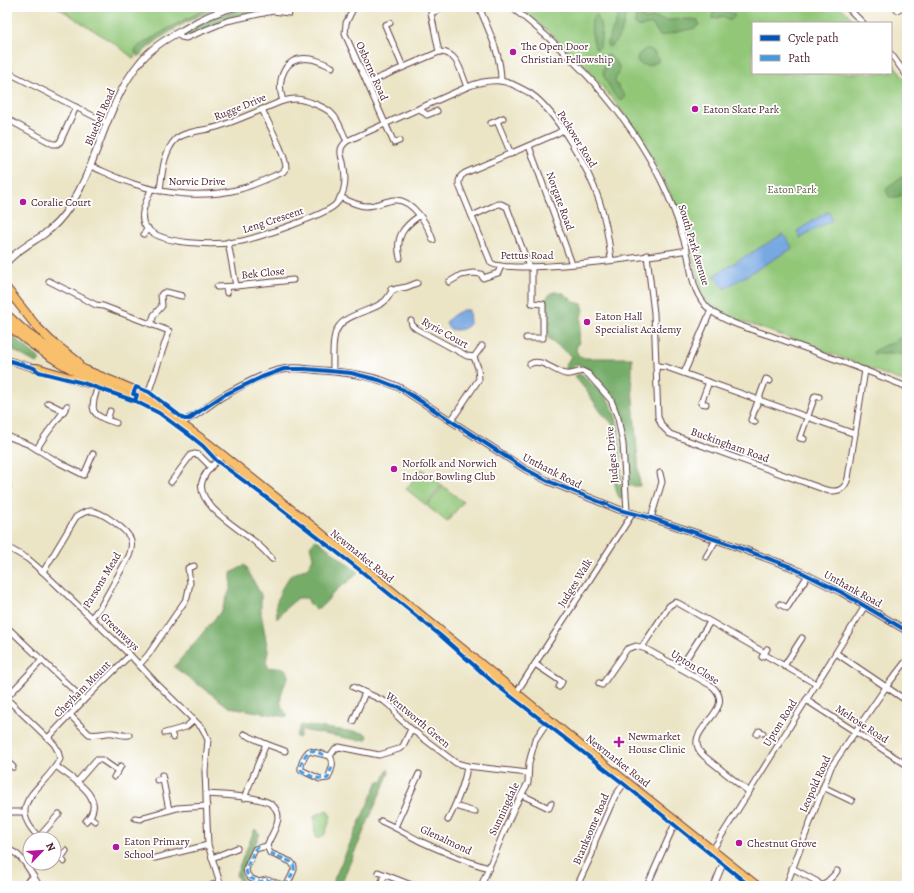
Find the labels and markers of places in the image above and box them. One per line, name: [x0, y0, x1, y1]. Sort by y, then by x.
place label: The Open Door Christian Fellowship: [521, 39, 613, 67]
marker: The Open Door Christian Fellowship: [508, 47, 518, 57]
place label: Eaton Skate Park: [703, 102, 780, 117]
marker: Eaton Skate Park: [690, 104, 700, 114]
place label: Coralie Court: [31, 195, 92, 210]
marker: Coralie Court: [18, 197, 28, 207]
place label: Eaton Hall Specialist Academy: [595, 309, 681, 337]
marker: Eaton Hall Specialist Academy: [582, 317, 592, 327]
place label: Norfolk and Norwich Indoor Bowling Club: [402, 456, 497, 484]
marker: Norfolk and Norwich Indoor Bowling Club: [389, 464, 399, 474]
place label: Newmarket House Clinic: [628, 729, 686, 757]
marker: Newmarket House Clinic: [613, 736, 625, 748]
place label: Eaton Primary School: [124, 834, 190, 862]
place label: Chestnut Grove: [747, 836, 817, 851]
marker: Chestnut Grove: [734, 838, 744, 848]
marker: Eaton Primary School: [111, 842, 121, 852]

